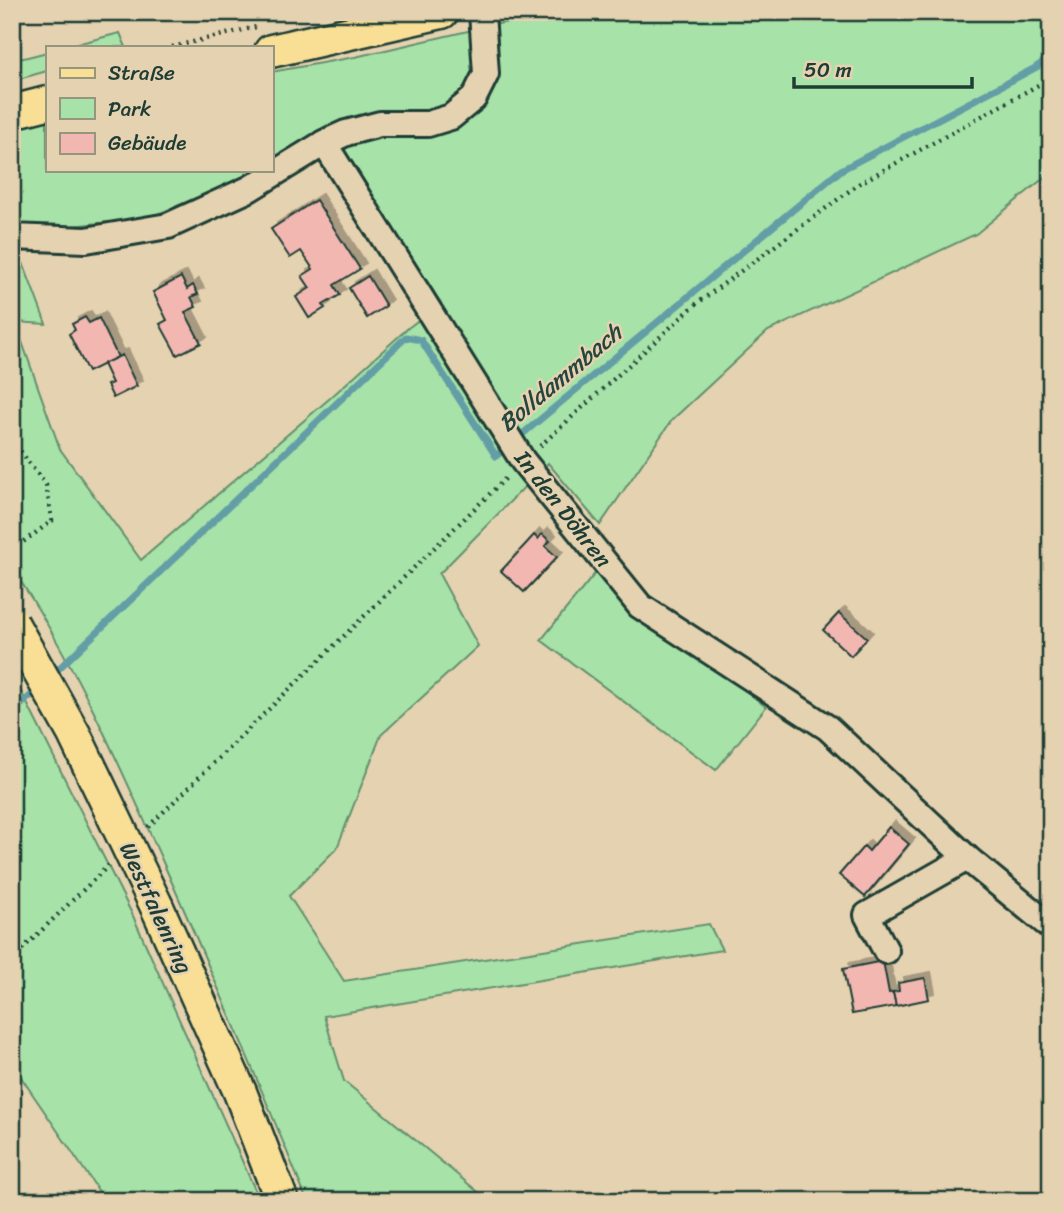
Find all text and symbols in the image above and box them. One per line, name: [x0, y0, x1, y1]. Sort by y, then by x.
legend: [46, 46, 273, 172]
scale bar: [794, 46, 972, 90]
text: 50 m: [804, 51, 852, 89]
text: Straße: [108, 54, 175, 92]
text: Park: [108, 90, 151, 128]
text: Gebäude: [108, 124, 186, 162]
water label: Bolldammbach: [488, 312, 634, 443]
street label: In den Döhren: [503, 440, 623, 578]
street label: Westfalenring: [108, 835, 205, 981]

